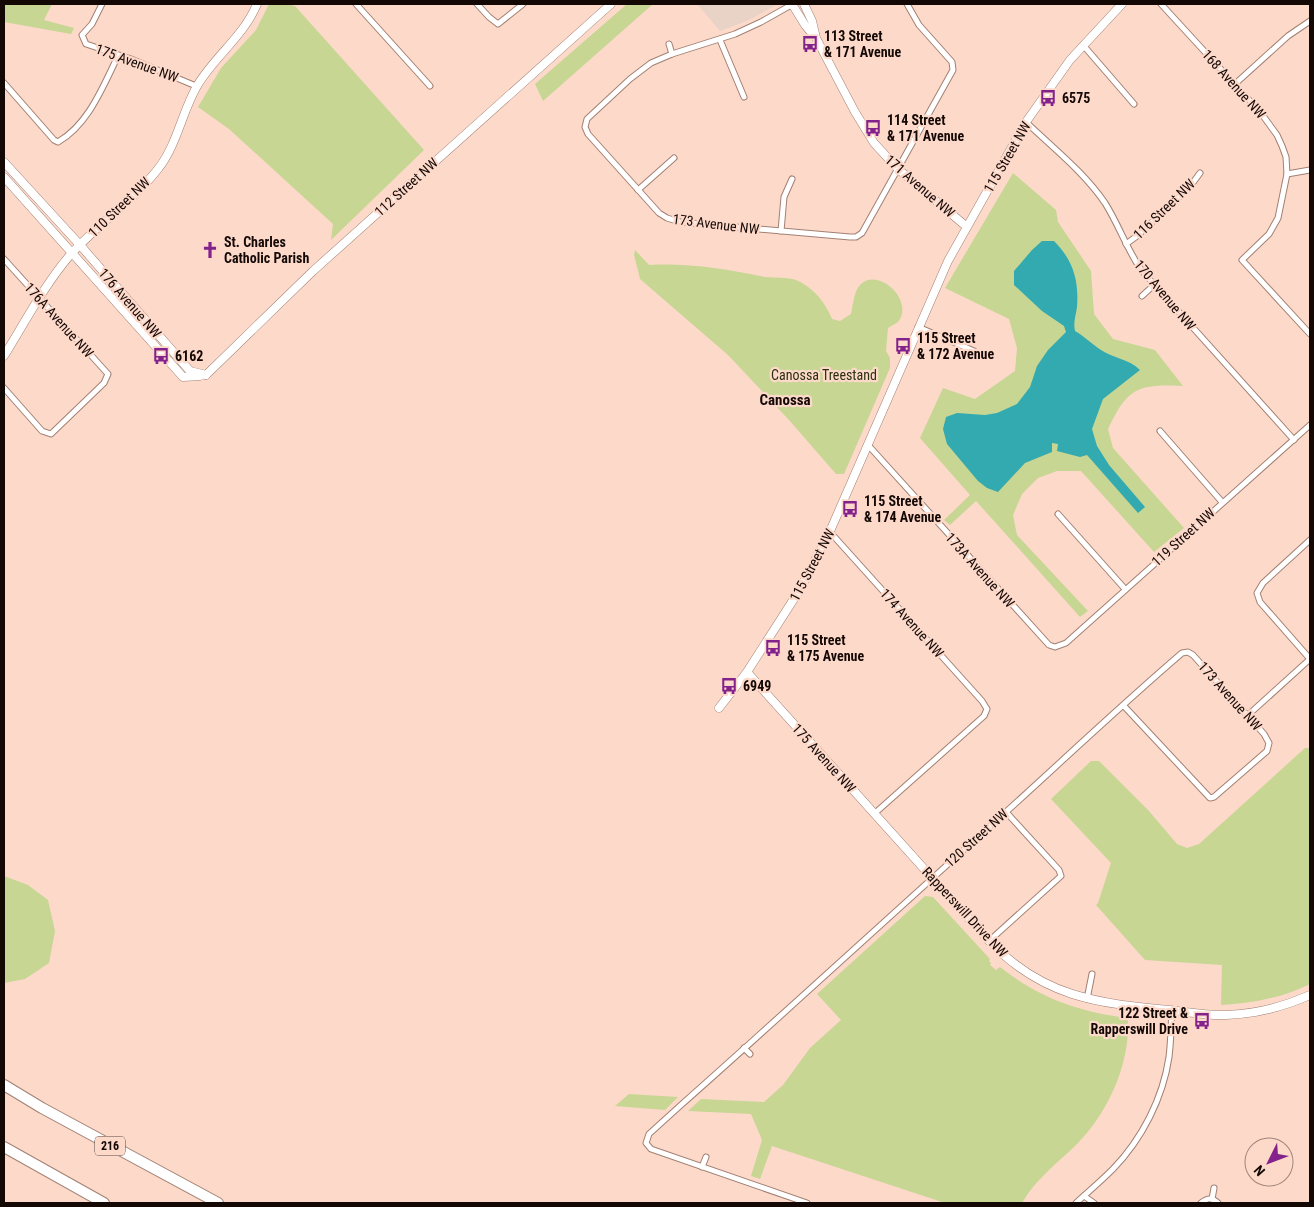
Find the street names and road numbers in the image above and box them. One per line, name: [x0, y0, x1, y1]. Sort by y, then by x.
street label: 175 Avenue NW: [93, 41, 181, 85]
street label: 168 Avenue NW: [1199, 46, 1269, 122]
street label: 115 Street NW: [980, 118, 1034, 195]
street label: 171 Avenue NW: [882, 151, 958, 221]
street label: 112 Street NW: [371, 154, 441, 219]
street label: 110 Street NW: [85, 173, 153, 240]
street label: 116 Street NW: [1130, 175, 1198, 242]
street label: 173 Avenue NW: [672, 211, 760, 237]
street label: 170 Avenue NW: [1131, 257, 1199, 334]
street label: 176 Avenue NW: [95, 265, 165, 341]
street label: 176A Avenue NW: [21, 279, 97, 361]
street label: 119 Street NW: [1148, 504, 1218, 569]
street label: 115 Street NW: [786, 526, 838, 604]
street label: 173A Avenue NW: [942, 529, 1018, 611]
street label: 174 Avenue NW: [877, 585, 947, 661]
street label: 173 Avenue NW: [1195, 658, 1265, 734]
street label: 175 Avenue NW: [789, 720, 859, 796]
street label: 120 Street NW: [941, 805, 1011, 870]
street label: Rapperswill Drive NW: [919, 864, 1011, 961]
road number: 216: [95, 1136, 125, 1156]

